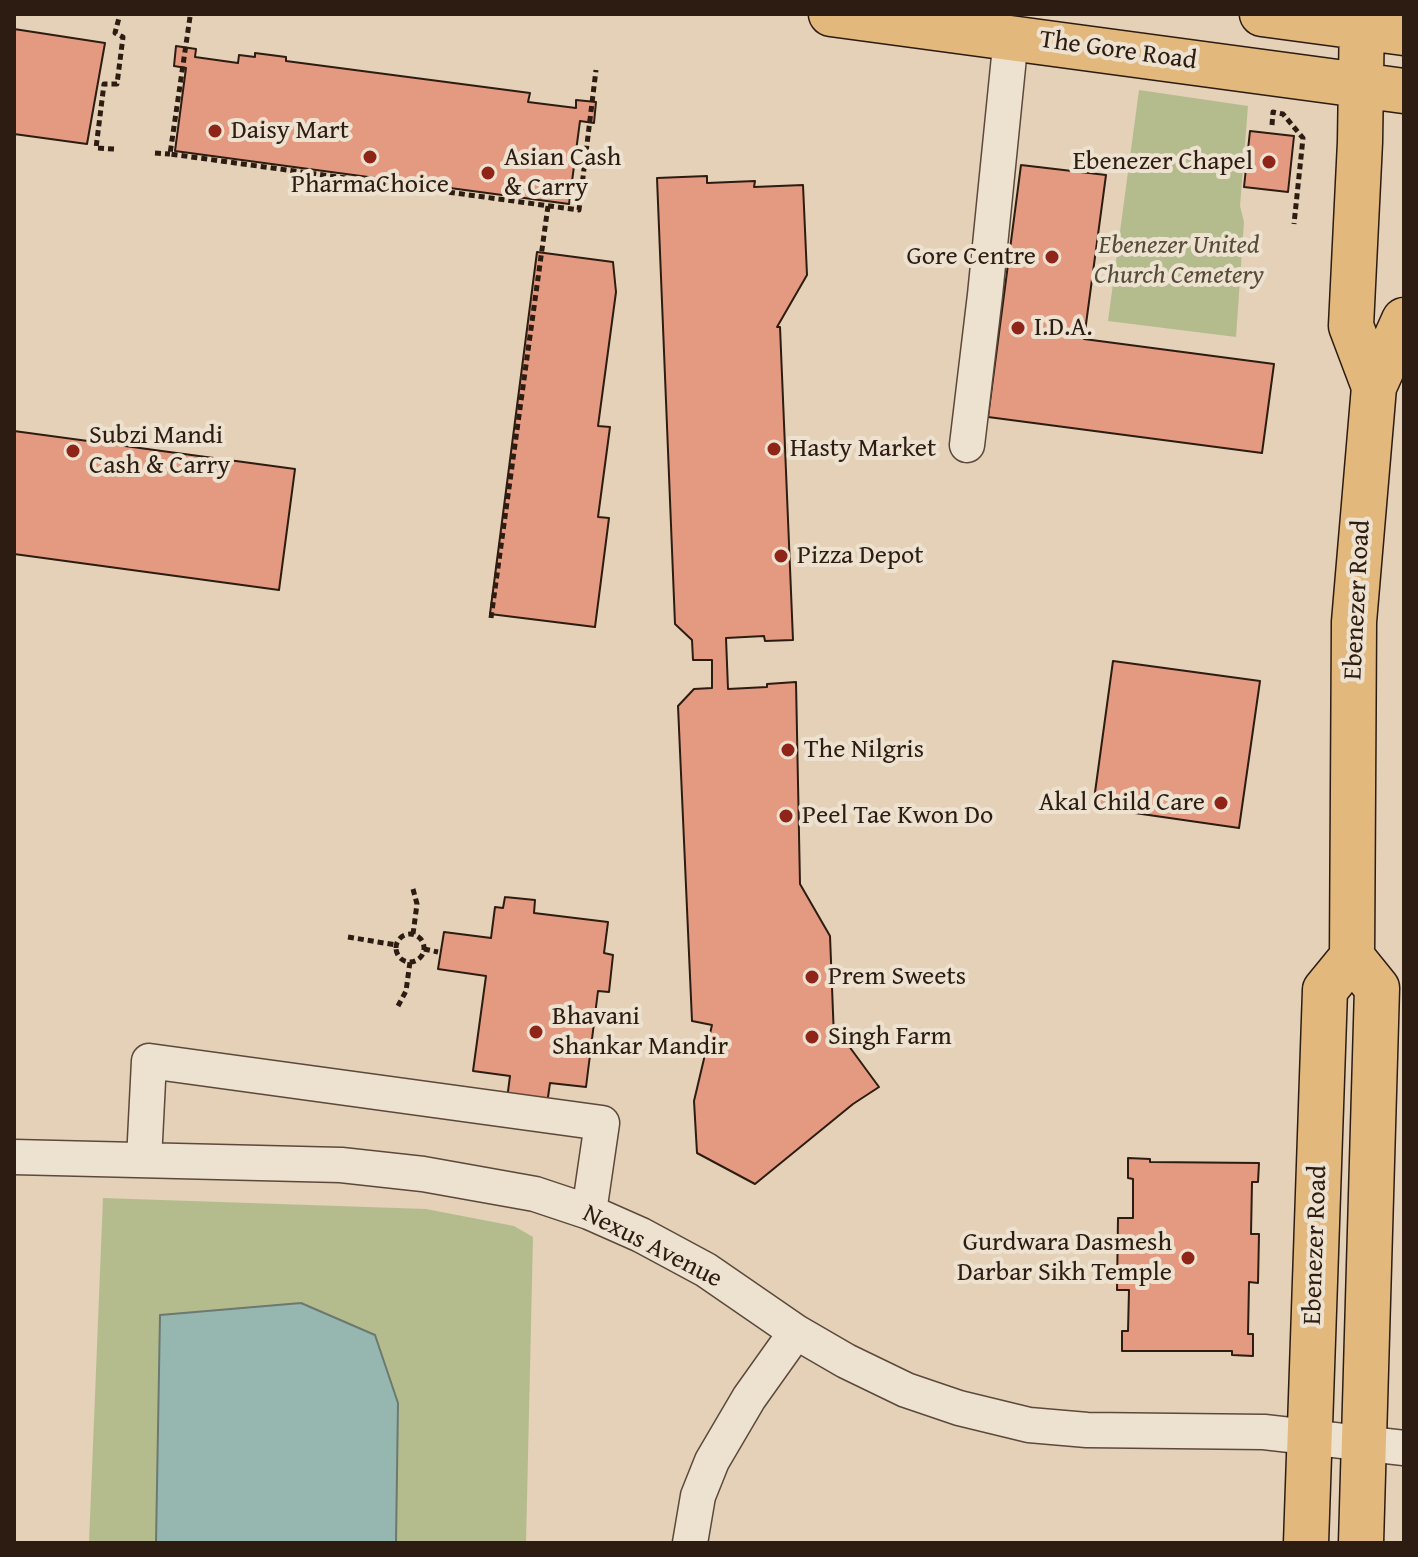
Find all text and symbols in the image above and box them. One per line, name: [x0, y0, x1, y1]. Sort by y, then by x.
street label: The Gore Road: [1037, 25, 1199, 77]
place label: Daisy Mart: [231, 115, 349, 147]
marker: Daisy Mart: [206, 122, 224, 140]
place label: Asian Cash & Carry: [504, 142, 621, 204]
place label: Ebenezer Chapel: [1073, 146, 1253, 178]
marker: PharmaChoice: [361, 148, 379, 166]
marker: Ebenezer Chapel: [1260, 153, 1278, 171]
marker: Asian Cash & Carry: [479, 164, 497, 182]
place label: PharmaChoice: [291, 169, 449, 201]
park label: Ebenezer United Church Cemetery: [1094, 230, 1264, 292]
place label: Gore Centre: [907, 241, 1036, 273]
marker: Gore Centre: [1043, 248, 1061, 266]
place label: I.D.A.: [1034, 312, 1092, 344]
marker: I.D.A.: [1009, 319, 1027, 337]
place label: Subzi Mandi Cash & Carry: [89, 420, 230, 482]
place label: Hasty Market: [790, 433, 936, 465]
marker: Hasty Market: [765, 440, 783, 458]
marker: Subzi Mandi Cash & Carry: [64, 442, 82, 460]
street label: Ebenezer Road: [1338, 519, 1378, 681]
place label: Pizza Depot: [797, 540, 924, 572]
marker: Pizza Depot: [772, 547, 790, 565]
place label: The Nilgris: [804, 734, 924, 766]
marker: The Nilgris: [779, 741, 797, 759]
place label: Akal Child Care: [1039, 787, 1205, 819]
marker: Akal Child Care: [1212, 794, 1230, 812]
place label: Peel Tae Kwon Do: [802, 800, 993, 832]
marker: Peel Tae Kwon Do: [777, 807, 795, 825]
place label: Prem Sweets: [828, 961, 966, 993]
marker: Prem Sweets: [803, 968, 821, 986]
place label: Bhavani Shankar Mandir: [552, 1001, 728, 1062]
place label: Singh Farm: [828, 1021, 952, 1053]
marker: Bhavani Shankar Mandir: [527, 1023, 545, 1041]
marker: Singh Farm: [803, 1028, 821, 1046]
street label: Ebenezer Road: [1298, 1164, 1334, 1326]
street label: Nexus Avenue: [577, 1199, 727, 1295]
place label: Gurdwara Dasmesh Darbar Sikh Temple: [957, 1227, 1172, 1288]
marker: Gurdwara Dasmesh Darbar Sikh Temple: [1179, 1249, 1197, 1267]

